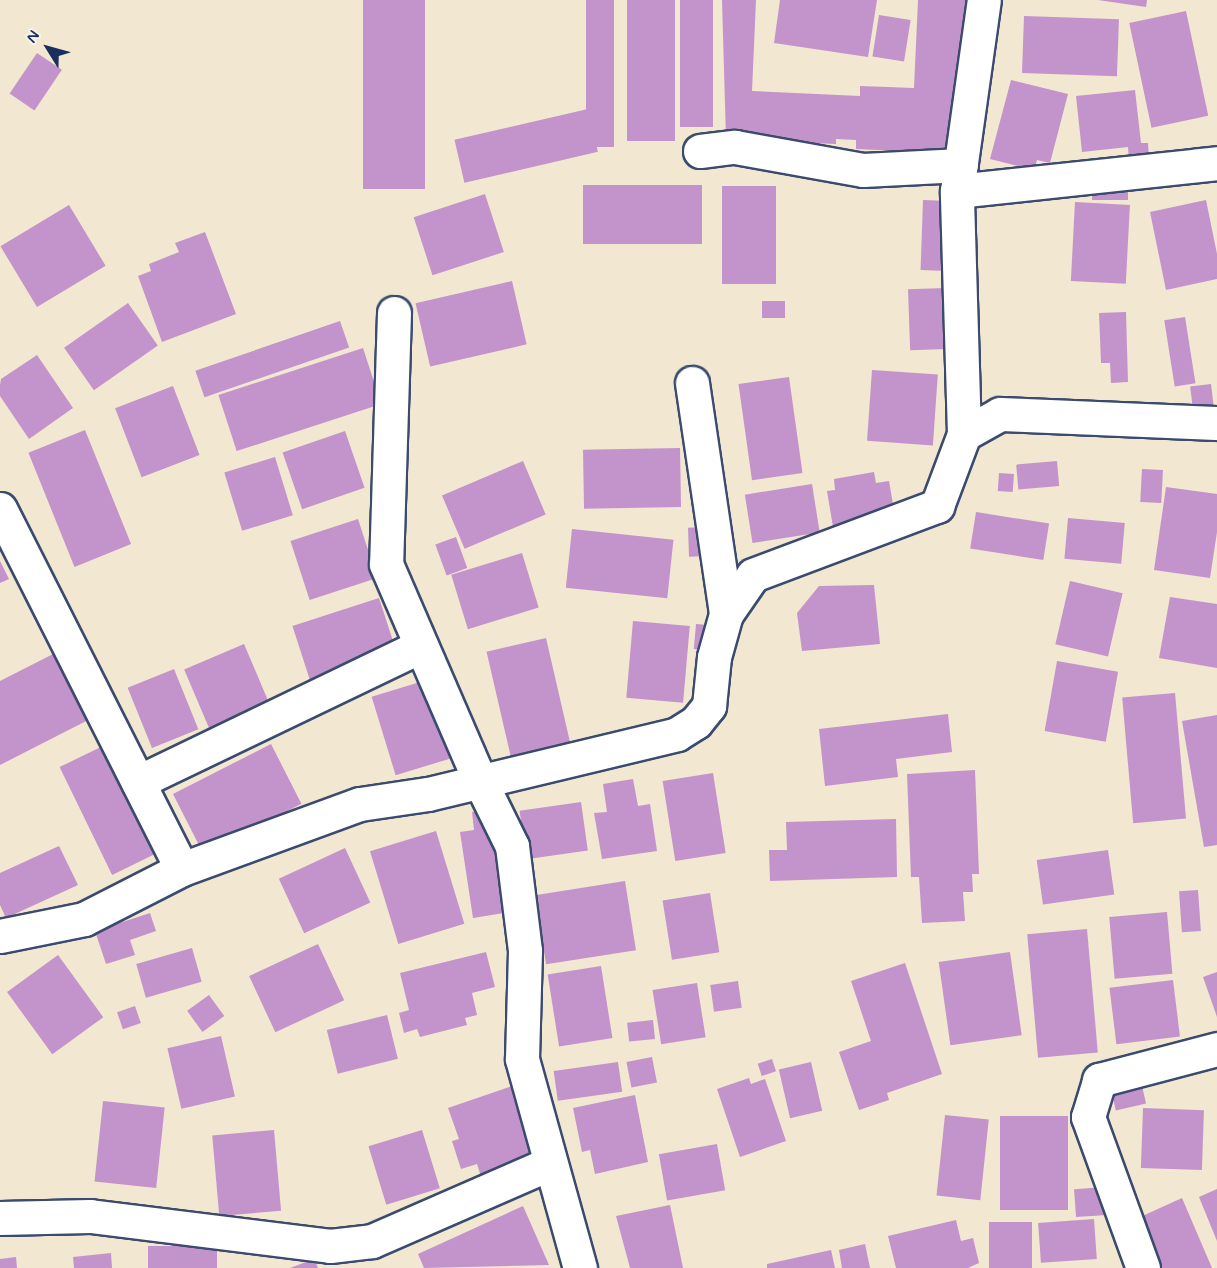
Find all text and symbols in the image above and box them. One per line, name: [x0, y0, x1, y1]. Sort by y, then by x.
north arrow: [18, 18, 78, 78]
text: N: [22, 26, 45, 47]

